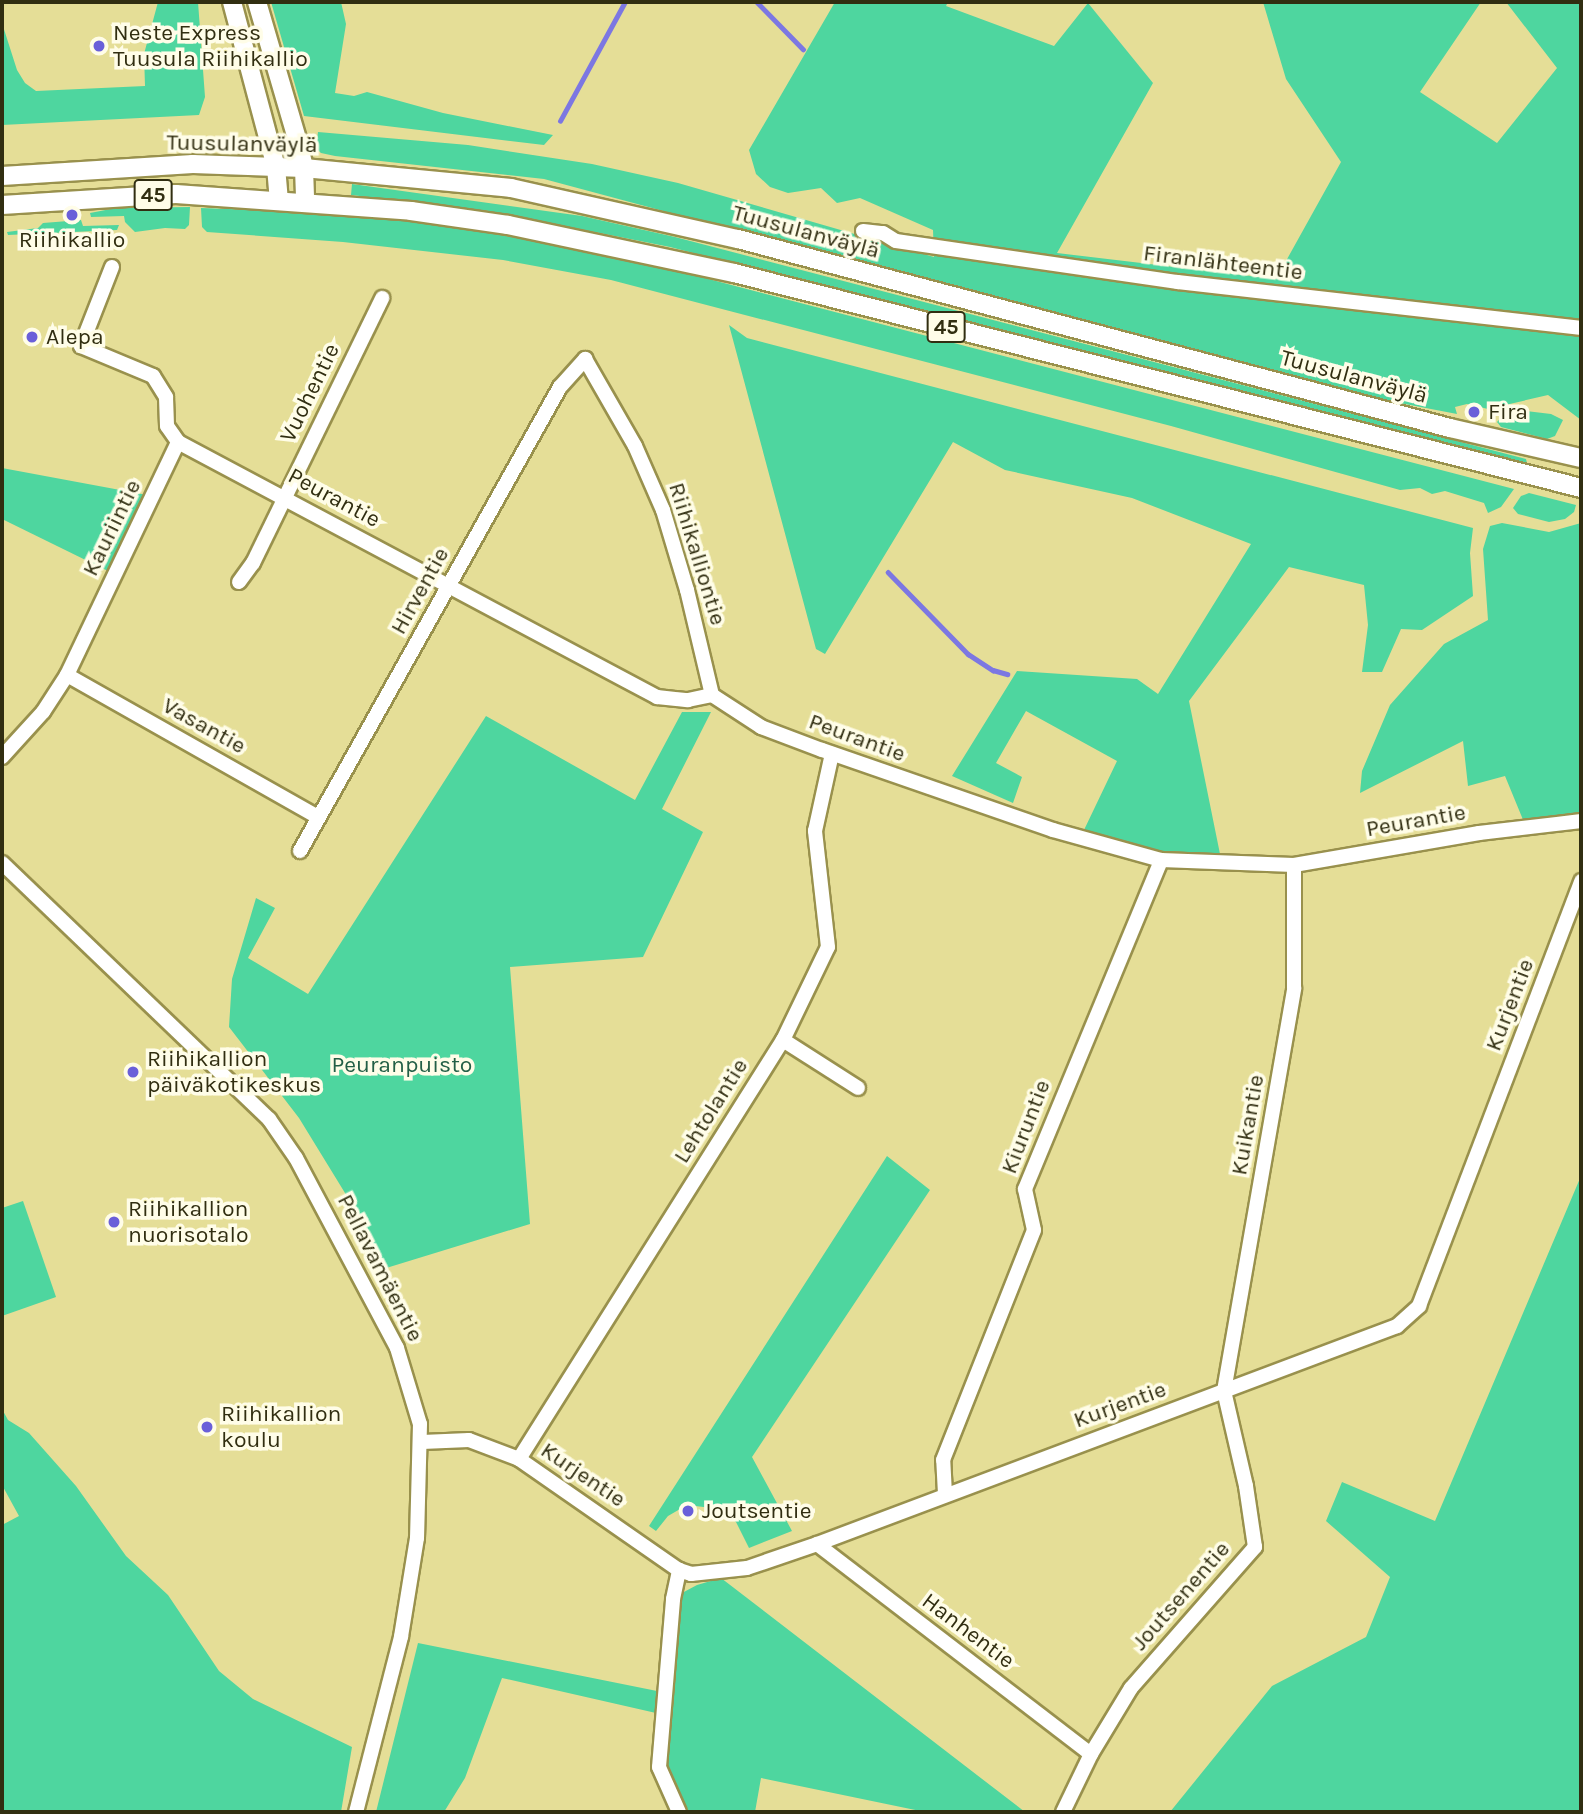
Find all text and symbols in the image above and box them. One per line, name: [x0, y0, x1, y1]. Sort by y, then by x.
place label: Neste Express Tuusula Riihikallio: [113, 19, 308, 73]
marker: Neste Express Tuusula Riihikallio: [91, 38, 107, 54]
street label: Tuusulanväylä: [166, 129, 318, 159]
road number: 45: [132, 178, 174, 212]
street label: Tuusulanväylä: [730, 199, 882, 265]
marker: Riihikallio: [64, 207, 80, 223]
place label: Riihikallio: [19, 226, 125, 254]
street label: Firanlähteentie: [1142, 240, 1304, 286]
road number: 45: [925, 310, 967, 344]
place label: Alepa: [46, 323, 104, 351]
marker: Alepa: [24, 329, 40, 345]
street label: Vuohentie: [274, 339, 346, 447]
street label: Tuusulanväylä: [1278, 344, 1430, 410]
place label: Fira: [1488, 398, 1528, 426]
marker: Fira: [1466, 404, 1482, 420]
street label: Peurantie: [283, 462, 385, 534]
street label: Kauriintie: [77, 475, 147, 581]
street label: Riihikalliontie: [662, 479, 732, 629]
street label: Hirventie: [385, 543, 455, 639]
street label: Vasantie: [158, 692, 250, 760]
street label: Peurantie: [805, 708, 909, 768]
street label: Peurantie: [1364, 799, 1468, 843]
street label: Kurjentie: [1480, 955, 1540, 1055]
place label: Riihikallion päiväkotikeskus: [147, 1045, 321, 1099]
park label: Peuranpuisto: [332, 1051, 472, 1079]
street label: Lehtolantie: [668, 1054, 754, 1168]
marker: Riihikallion päiväkotikeskus: [125, 1064, 141, 1080]
street label: Kuikantie: [1226, 1073, 1270, 1177]
street label: Kiuruntie: [996, 1076, 1056, 1178]
street label: Pellavamäentie: [331, 1190, 429, 1346]
place label: Riihikallion nuorisotalo: [128, 1195, 249, 1249]
marker: Riihikallion nuorisotalo: [106, 1214, 122, 1230]
street label: Kurjentie: [1070, 1376, 1170, 1434]
place label: Riihikallion koulu: [221, 1400, 341, 1454]
marker: Riihikallion koulu: [199, 1419, 215, 1435]
street label: Kurjentie: [535, 1437, 631, 1513]
place label: Joutsentie: [702, 1497, 812, 1525]
marker: Joutsentie: [680, 1503, 696, 1519]
street label: Joutsenentie: [1126, 1536, 1236, 1656]
street label: Hanhentie: [916, 1587, 1020, 1675]

